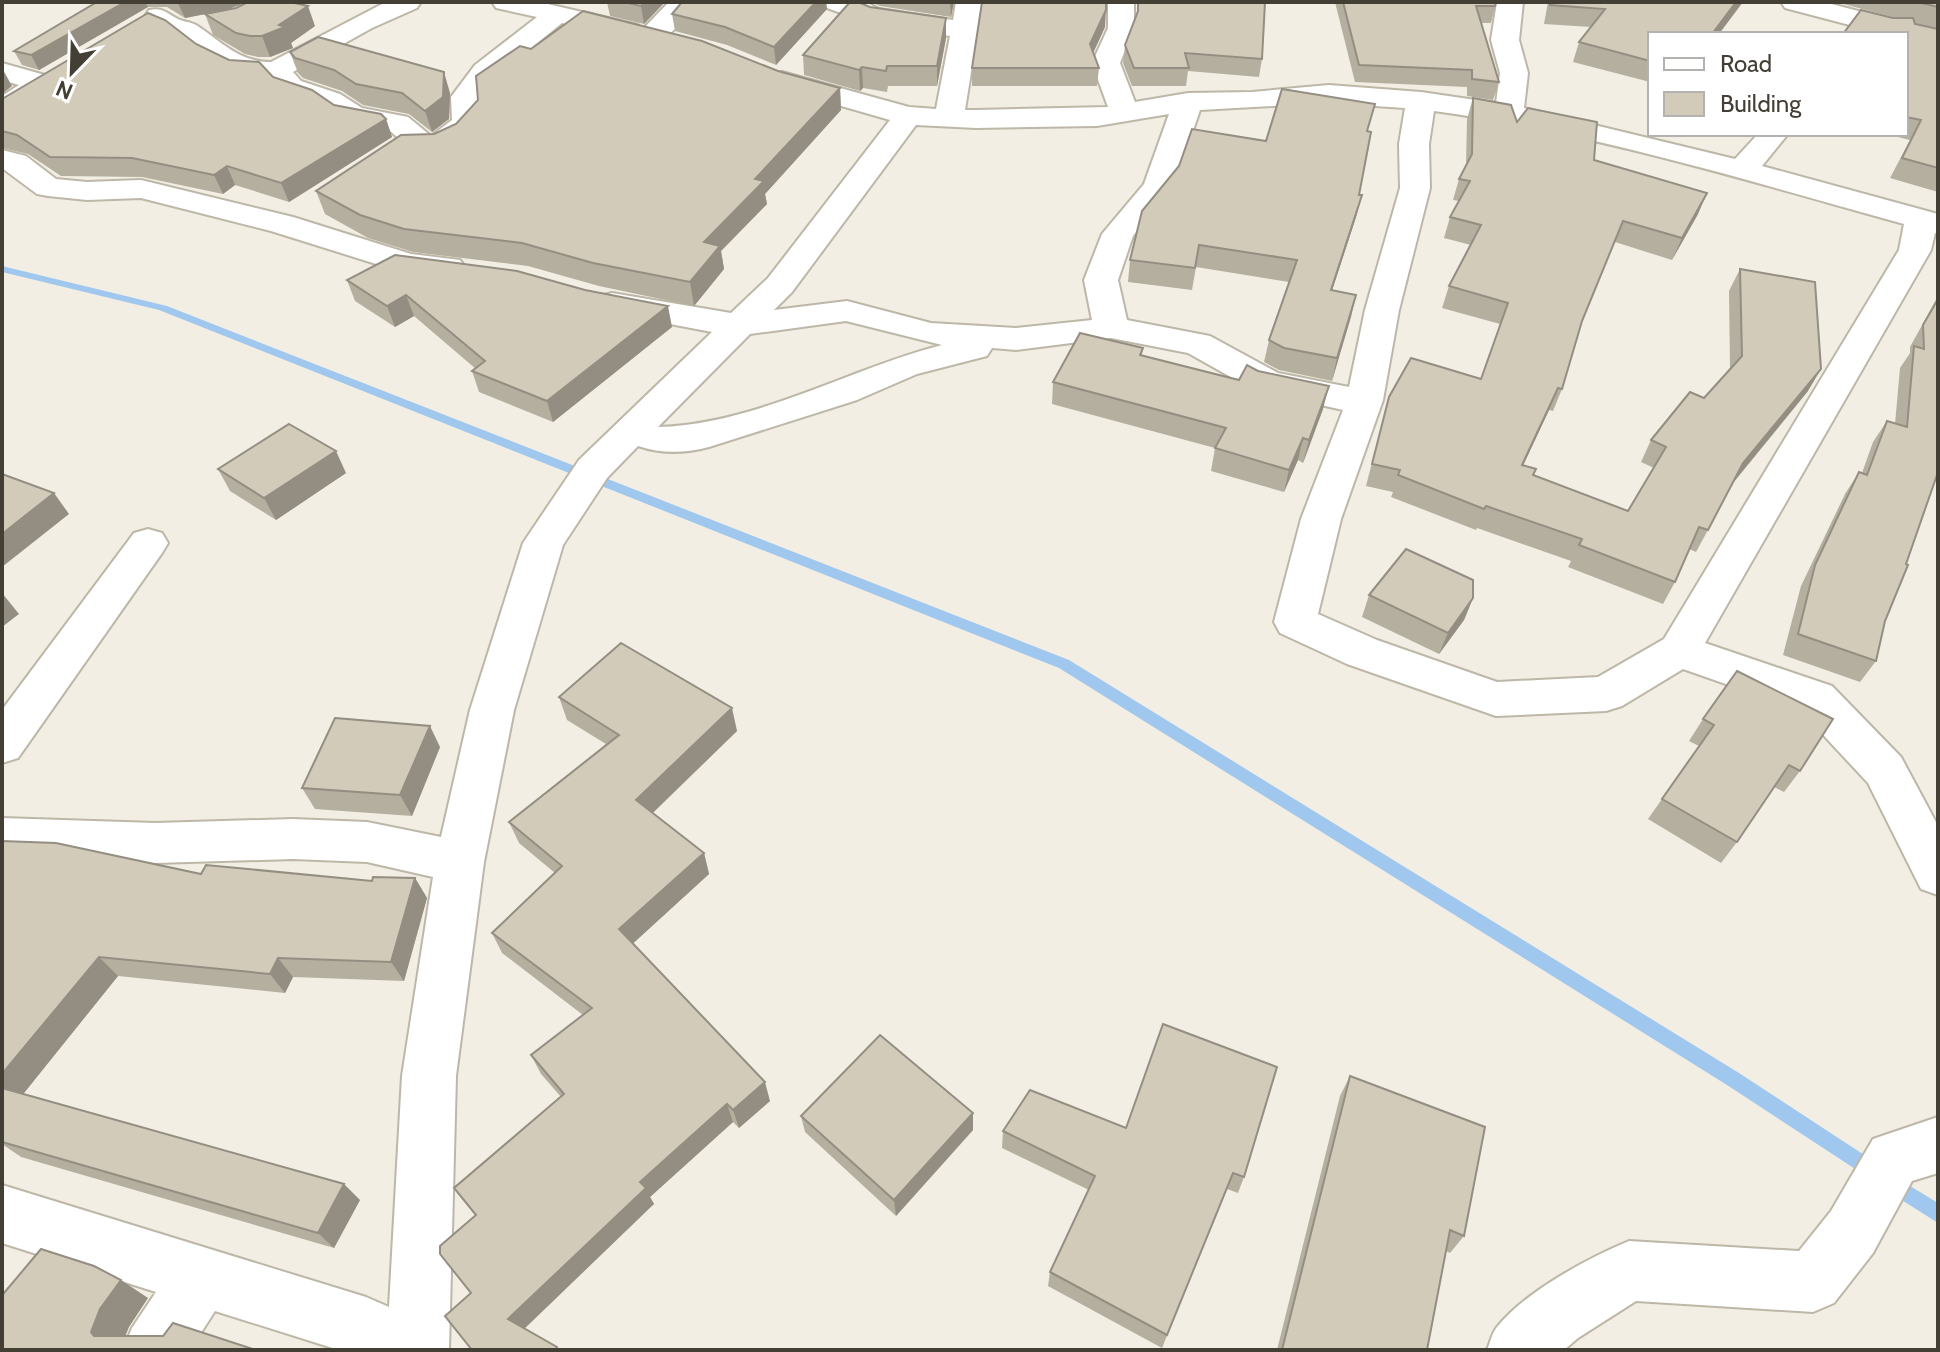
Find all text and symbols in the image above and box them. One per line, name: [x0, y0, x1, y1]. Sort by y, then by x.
north arrow: [32, 32, 112, 112]
legend: [1648, 32, 1908, 136]
text: Road: [1720, 49, 1772, 78]
text: N: [52, 74, 77, 105]
text: Building: [1720, 89, 1802, 118]

